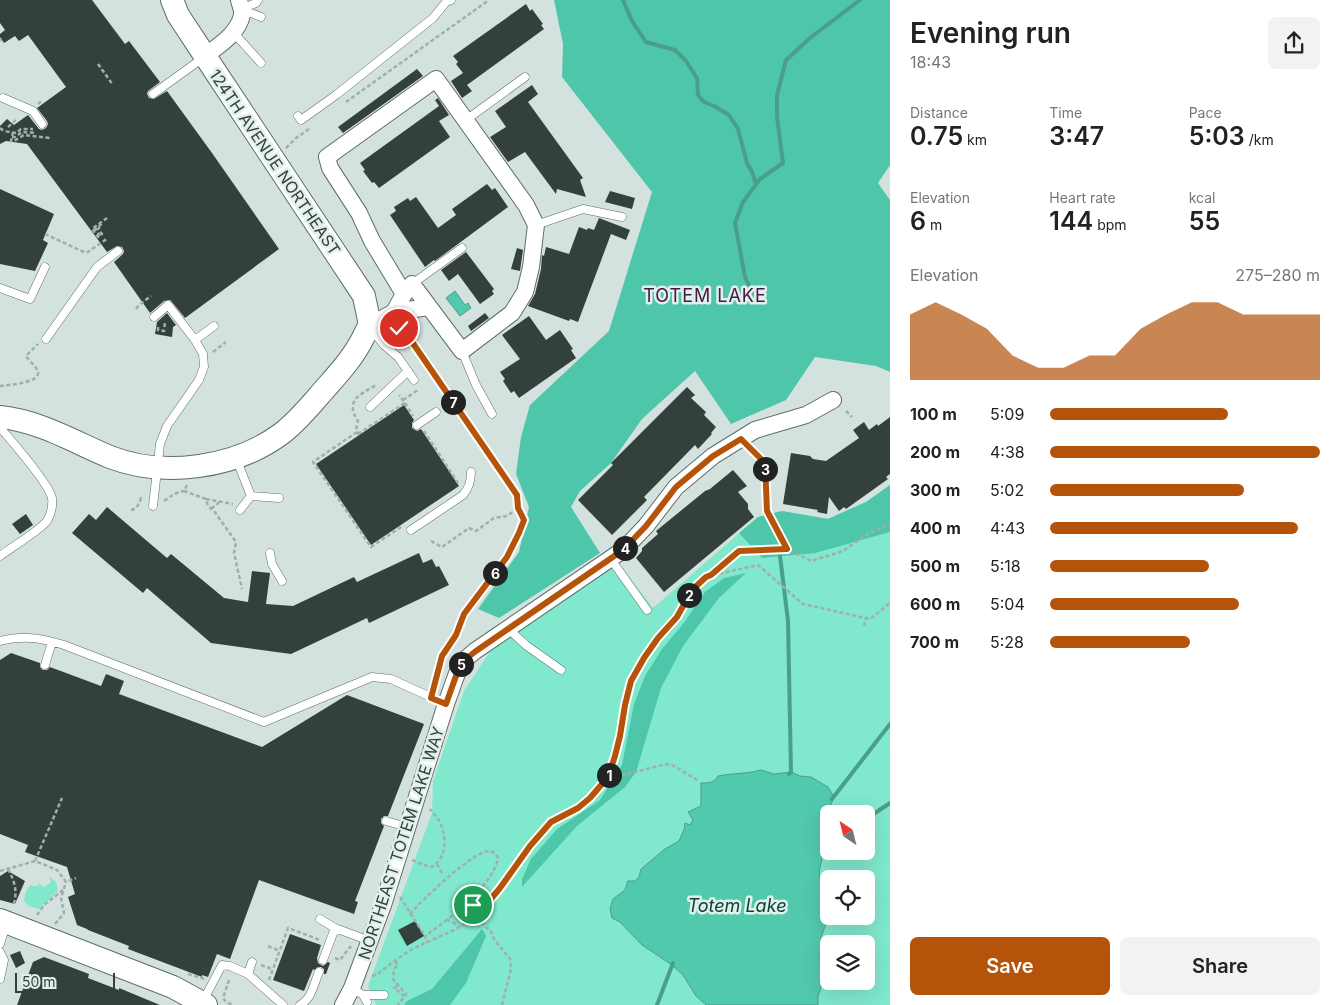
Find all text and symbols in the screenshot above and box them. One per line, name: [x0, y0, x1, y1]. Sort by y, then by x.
text: Evening run: [910, 16, 1071, 50]
button: share: [1268, 17, 1320, 69]
text: 18:43: [910, 52, 951, 72]
street label: 124TH AVENUE NORTHEAST: [205, 65, 345, 259]
text: Distance: [910, 104, 968, 121]
text: Time: [1049, 104, 1082, 121]
text: Pace: [1189, 104, 1222, 121]
text: 0.75: [910, 121, 963, 151]
text: 3:47: [1049, 121, 1104, 151]
text: 5:03: [1189, 121, 1245, 151]
text: km: [963, 131, 987, 148]
text: /km: [1245, 131, 1274, 148]
text: Elevation: [910, 189, 970, 206]
text: Heart rate: [1049, 189, 1116, 206]
text: kcal: [1189, 189, 1215, 206]
text: 6: [910, 206, 926, 236]
text: 144: [1049, 206, 1093, 236]
text: 55: [1189, 206, 1220, 236]
text: m: [926, 216, 942, 233]
text: bpm: [1093, 216, 1127, 233]
text: Elevation: [910, 265, 979, 285]
text: 275–280 m: [1235, 265, 1320, 285]
district label: TOTEM LAKE: [643, 285, 767, 306]
pin: [378, 307, 420, 349]
icon: check: [385, 314, 413, 342]
pin: 7: [440, 390, 466, 414]
text: 7: [449, 394, 458, 411]
text: 100 m: [910, 404, 957, 424]
text: 5:09: [990, 404, 1024, 424]
text: 200 m: [910, 442, 960, 462]
text: 4:38: [990, 442, 1025, 462]
pin: 3: [752, 456, 778, 482]
text: 3: [761, 461, 770, 478]
text: 300 m: [910, 480, 960, 500]
text: 5:02: [990, 480, 1024, 500]
text: 400 m: [910, 518, 961, 538]
text: 4:43: [990, 518, 1025, 538]
pin: 4: [612, 536, 638, 560]
text: 4: [621, 540, 630, 557]
text: 500 m: [910, 556, 960, 576]
text: 5:18: [990, 556, 1021, 576]
pin: 6: [482, 560, 508, 586]
text: 6: [491, 565, 500, 582]
pin: 2: [676, 582, 702, 608]
text: 2: [685, 587, 694, 604]
text: 600 m: [910, 594, 960, 614]
text: 5:04: [990, 594, 1025, 614]
text: 700 m: [910, 632, 959, 652]
text: 5:28: [990, 632, 1024, 652]
pin: 5: [448, 652, 474, 676]
text: 5: [457, 656, 466, 673]
street label: NORTHEAST TOTEM LAKE WAY: [354, 724, 448, 962]
pin: 1: [596, 762, 622, 788]
text: 1: [606, 767, 613, 784]
north arrow: [820, 805, 875, 860]
map controls: [820, 805, 875, 990]
button: locate: [820, 870, 875, 925]
pin: [452, 884, 494, 926]
icon: arrive: [459, 891, 487, 919]
water label: Totem Lake: [687, 895, 787, 916]
button: layers: [820, 935, 875, 990]
button: Save: [910, 937, 1110, 995]
button: Share: [1120, 937, 1320, 995]
scale bar: [15, 970, 115, 993]
text: 50 m: [22, 973, 56, 990]

